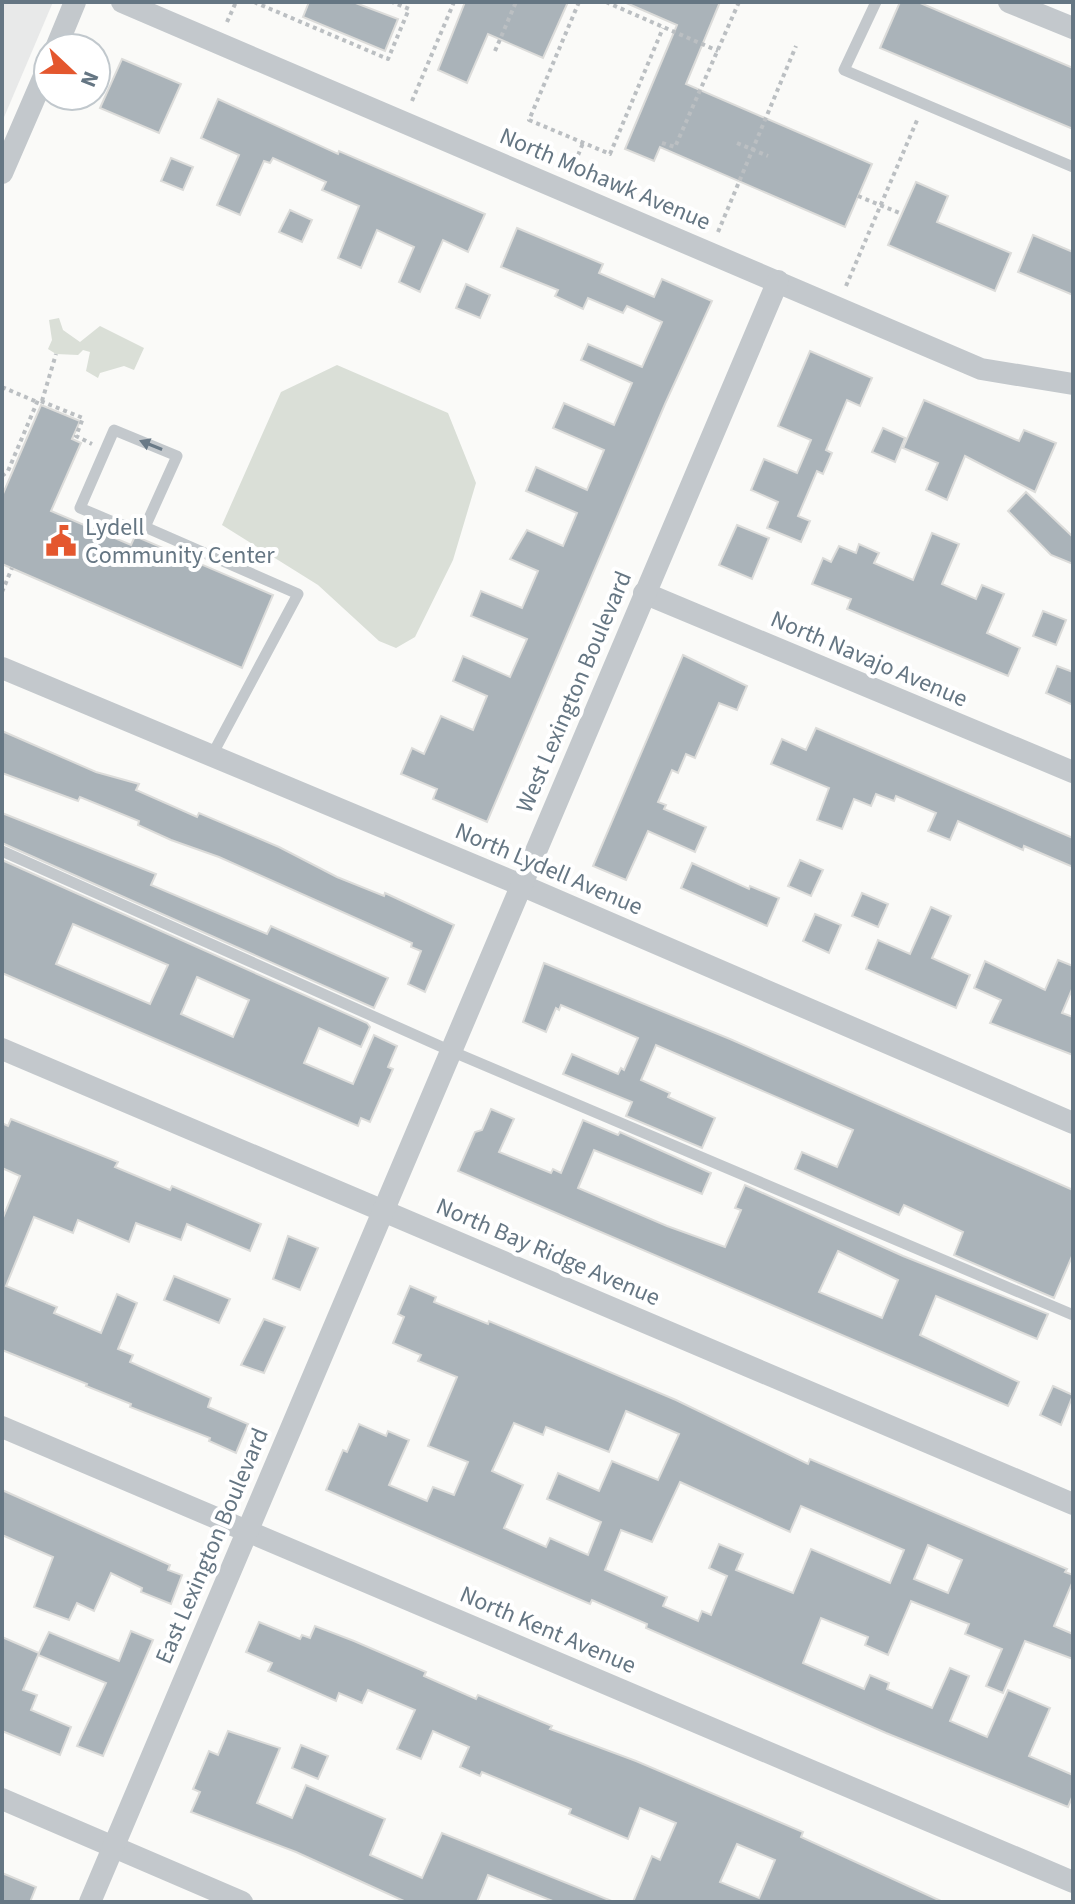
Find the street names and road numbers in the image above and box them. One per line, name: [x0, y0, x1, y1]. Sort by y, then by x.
street label: North Mohawk Avenue: [494, 119, 716, 239]
street label: West Lexington Boulevard: [507, 566, 641, 818]
street label: North Navajo Avenue: [765, 602, 973, 716]
street label: North Lydell Avenue: [450, 814, 648, 924]
street label: North Bay Ridge Avenue: [431, 1189, 665, 1315]
street label: East Lexington Boulevard: [146, 1423, 278, 1669]
street label: North Kent Avenue: [454, 1577, 642, 1683]

